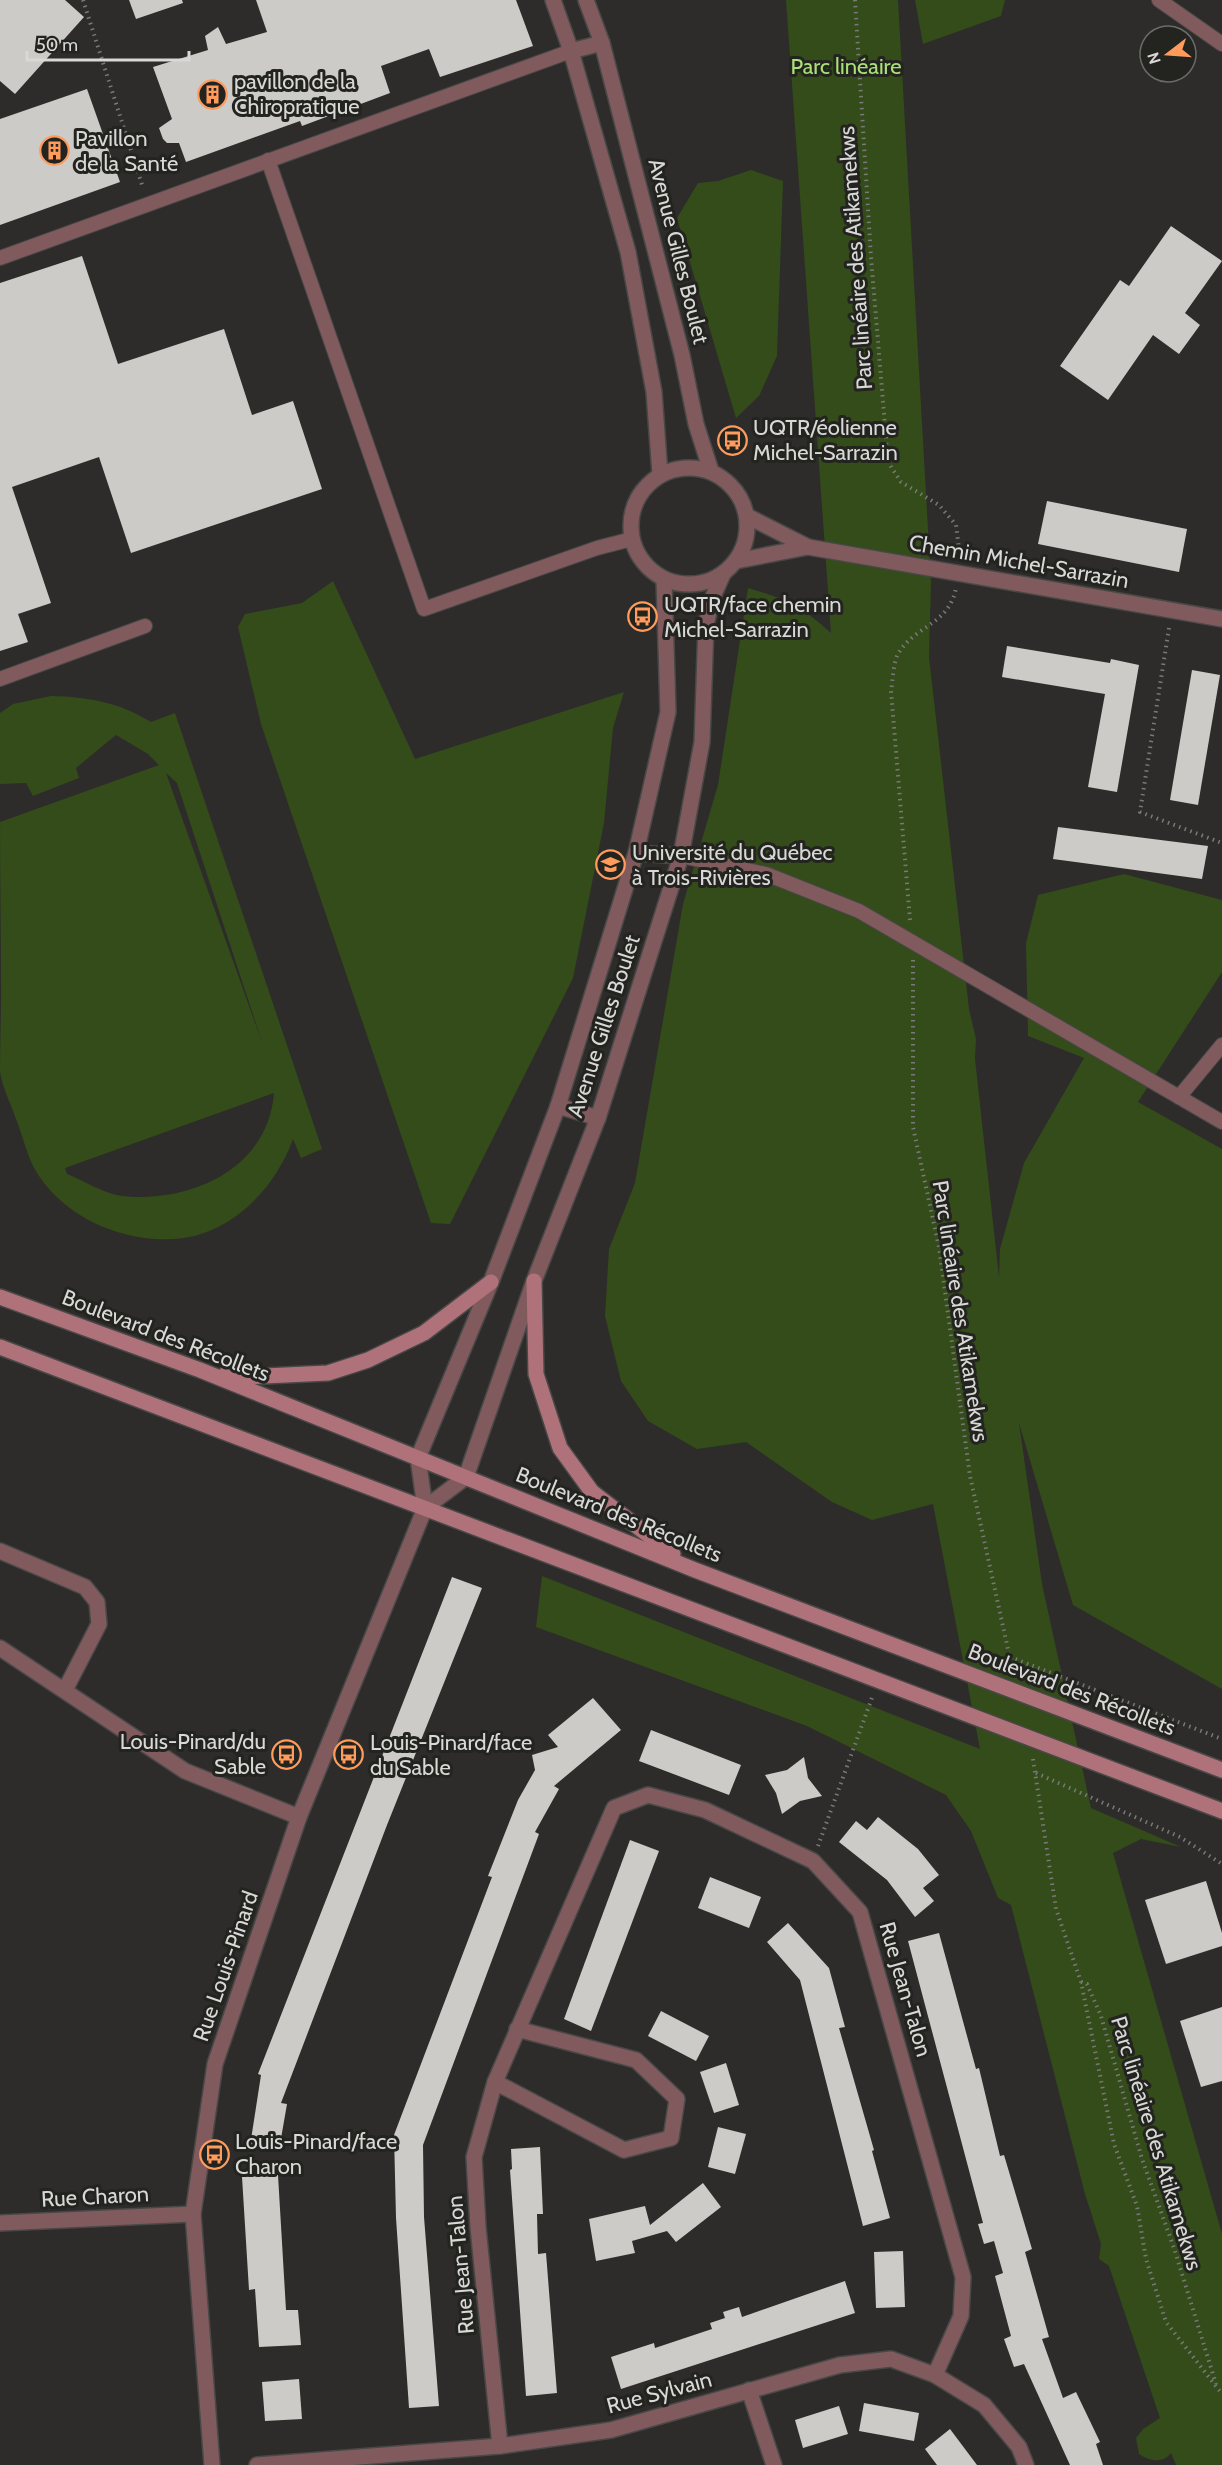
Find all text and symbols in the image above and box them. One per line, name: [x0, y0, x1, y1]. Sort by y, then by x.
scale bar: [27, 24, 189, 62]
north arrow: [1138, 24, 1198, 84]
text: 50 m: [36, 34, 78, 56]
text: N: [1143, 50, 1165, 66]
park label: Parc linéaire: [790, 53, 902, 80]
place label: pavillon de la Chiropratique: [234, 68, 359, 120]
building icon: pavillon de la Chiropratique: [197, 78, 229, 110]
place label: Pavillon de la Santé: [75, 125, 178, 177]
street label: Parc linéaire des Atikamekws: [833, 125, 878, 391]
building icon: Pavillon de la Santé: [38, 135, 70, 167]
street label: Avenue Gilles Boulet: [642, 156, 715, 347]
place label: UQTR/éolienne Michel-Sarrazin: [753, 414, 898, 466]
bus stop icon: UQTR/éolienne Michel-Sarrazin: [716, 424, 748, 456]
street label: Chemin Michel-Sarrazin: [907, 529, 1131, 594]
place label: UQTR/face chemin Michel-Sarrazin: [664, 591, 842, 643]
bus stop icon: UQTR/face chemin Michel-Sarrazin: [627, 601, 659, 633]
place label: Université du Québec à Trois-Rivières: [632, 839, 832, 891]
school or university icon: Université du Québec à Trois-Rivières: [595, 849, 627, 881]
street label: Avenue Gilles Boulet: [561, 931, 646, 1121]
street label: Parc linéaire des Atikamekws: [926, 1178, 995, 1444]
street label: Boulevard des Récollets: [58, 1283, 273, 1387]
street label: Boulevard des Récollets: [512, 1461, 726, 1568]
street label: Boulevard des Récollets: [964, 1637, 1179, 1741]
place label: Louis-Pinard/du Sable: [120, 1728, 266, 1780]
place label: Louis-Pinard/face du Sable: [370, 1729, 532, 1781]
bus stop icon: Louis-Pinard/du Sable: [271, 1738, 303, 1770]
bus stop icon: Louis-Pinard/face du Sable: [333, 1739, 365, 1771]
street label: Rue Louis-Pinard: [187, 1887, 264, 2045]
street label: Rue Jean-Talon: [873, 1919, 938, 2060]
street label: Parc linéaire des Atikamekws: [1105, 2013, 1208, 2273]
place label: Louis-Pinard/face Charon: [235, 2128, 397, 2180]
bus stop icon: Louis-Pinard/face Charon: [198, 2138, 230, 2170]
street label: Rue Charon: [40, 2180, 150, 2213]
street label: Rue Jean-Talon: [441, 2195, 480, 2335]
street label: Rue Sylvain: [604, 2366, 715, 2419]

